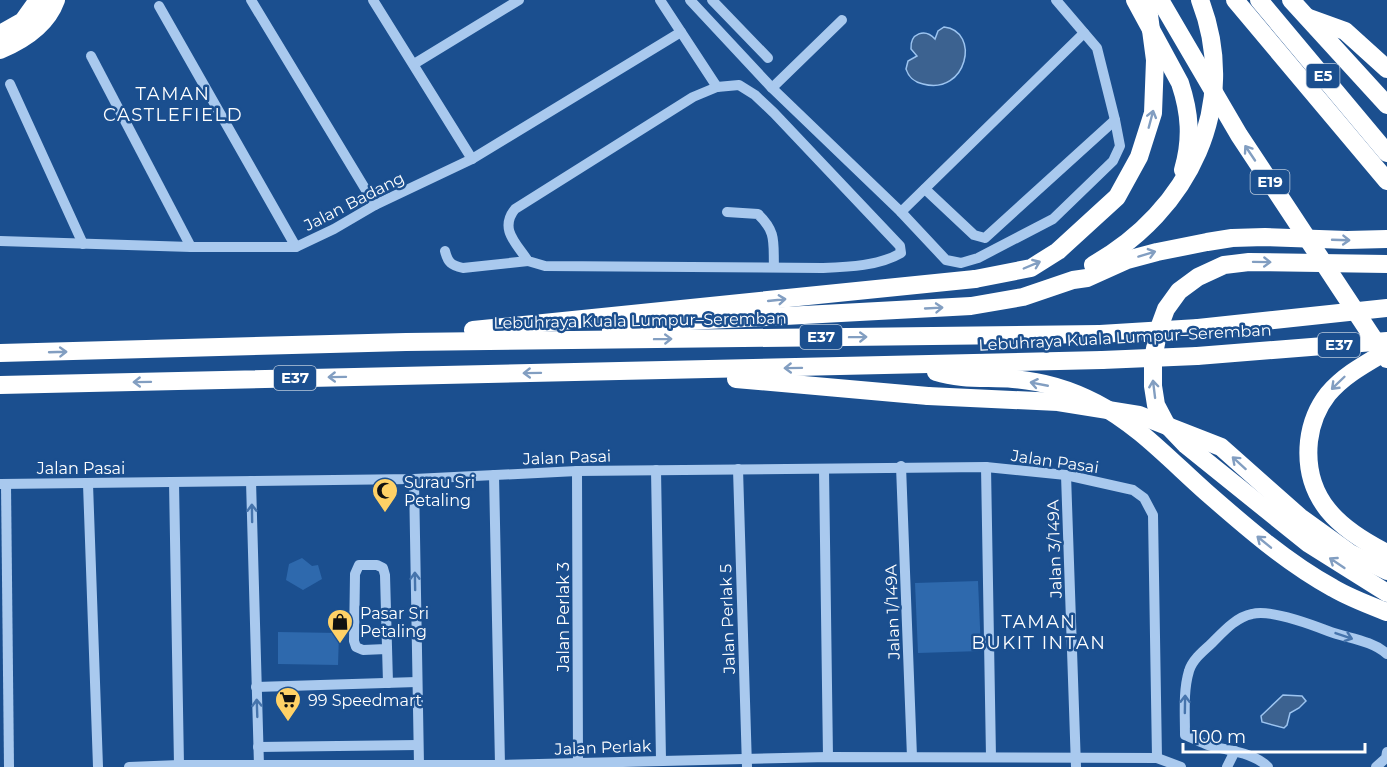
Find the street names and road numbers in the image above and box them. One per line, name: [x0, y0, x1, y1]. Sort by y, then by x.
road number: E5: [1306, 64, 1340, 88]
street label: Jalan Badang: [300, 168, 407, 235]
road number: E19: [1250, 170, 1290, 194]
street label: Lebuhraya Kuala Lumpur–Seremban: [493, 308, 787, 333]
street label: Lebuhraya Kuala Lumpur–Seremban: [978, 320, 1272, 355]
road number: E37: [800, 325, 842, 349]
road number: E37: [1318, 333, 1360, 357]
road number: E37: [274, 366, 316, 390]
street label: Jalan Pasai: [521, 446, 612, 469]
street label: Jalan Pasai: [1009, 446, 1100, 477]
street label: Jalan Pasai: [36, 459, 125, 478]
street label: Jalan 3/149A: [1043, 499, 1066, 599]
street label: Jalan Perlak 3: [554, 562, 573, 673]
street label: Jalan Perlak 5: [716, 564, 739, 675]
street label: Jalan 1/149A: [881, 564, 904, 661]
street label: Jalan Perlak: [553, 736, 652, 759]

